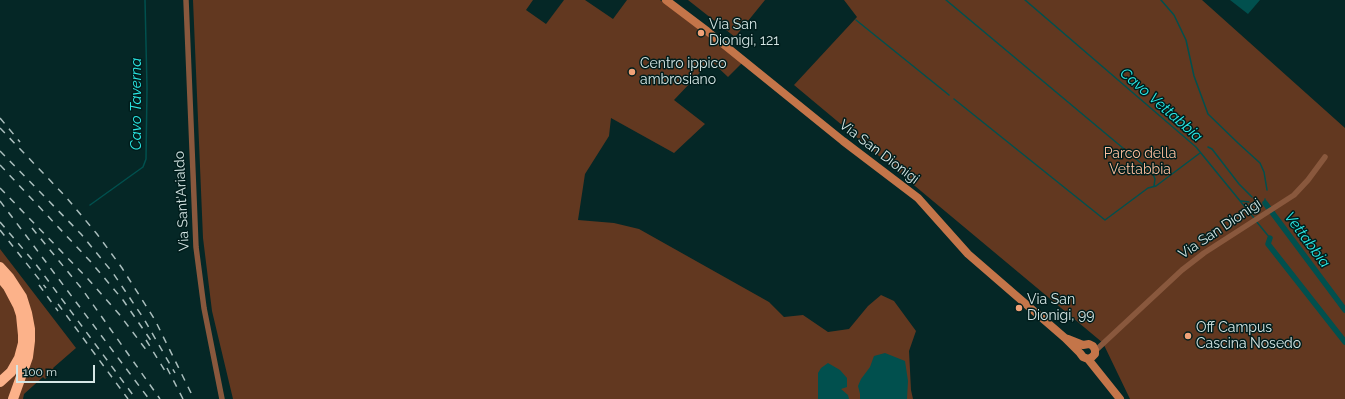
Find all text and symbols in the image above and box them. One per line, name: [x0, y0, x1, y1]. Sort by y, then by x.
place label: Via San Dionigi, 121: [709, 17, 779, 50]
marker: Via San Dionigi, 121: [696, 28, 706, 38]
place label: Centro ippico ambrosiano: [640, 56, 727, 88]
water label: Cavo Taverna: [127, 58, 145, 150]
water label: Cavo Vettabbia: [1116, 64, 1206, 146]
marker: Centro ippico ambrosiano: [627, 67, 637, 77]
street label: Via San Dionigi: [836, 116, 922, 188]
park label: Parco della Vettabbia: [1104, 146, 1176, 178]
street label: Via Sant'Arialdo: [171, 150, 193, 252]
street label: Via San Dionigi: [1176, 195, 1264, 263]
water label: Vettabbia: [1280, 209, 1334, 271]
place label: Via San Dionigi, 99: [1027, 292, 1094, 324]
marker: Via San Dionigi, 99: [1014, 303, 1024, 313]
place label: Off Campus Cascina Nosedo: [1196, 320, 1301, 352]
marker: Off Campus Cascina Nosedo: [1183, 331, 1193, 341]
scale bar: [18, 357, 97, 383]
text: 100 m: [23, 365, 57, 379]

